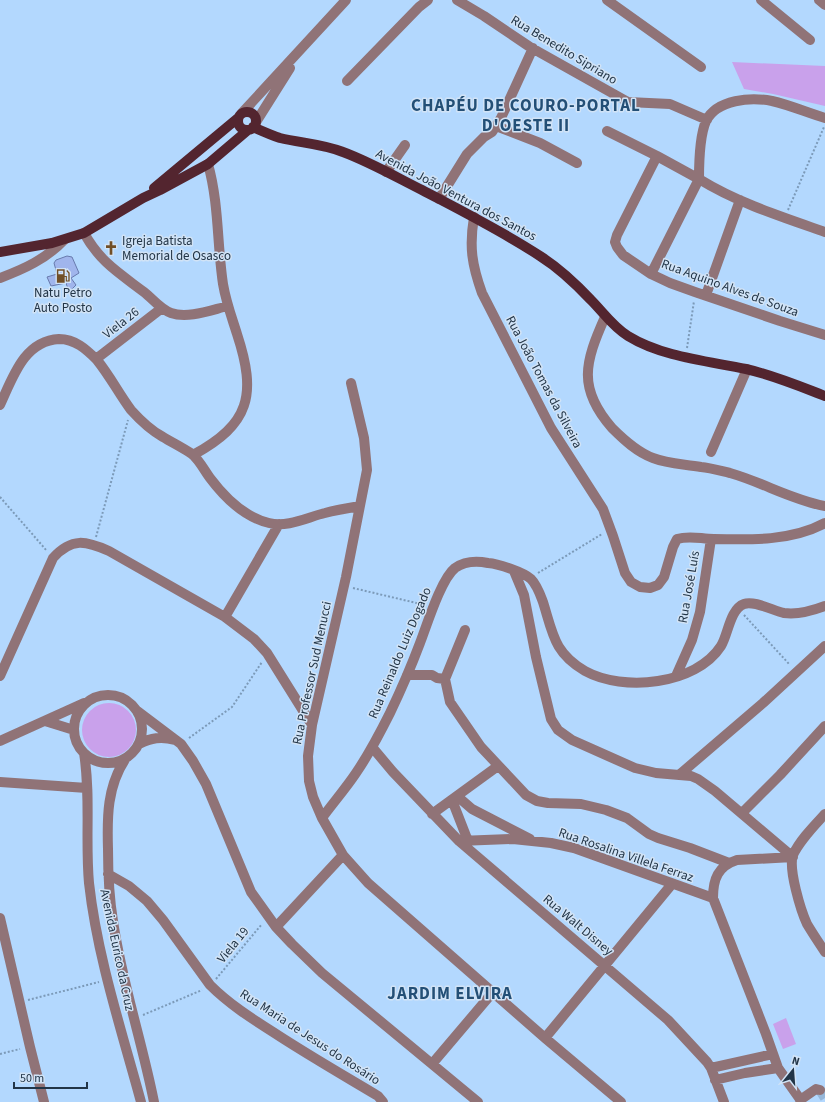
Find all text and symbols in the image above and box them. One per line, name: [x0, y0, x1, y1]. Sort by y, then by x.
street label: Rua Benedito Sipriano: [507, 11, 621, 89]
district label: CHAPÉU DE COURO-PORTAL D'OESTE II: [411, 94, 641, 138]
street label: Avenida João Ventura dos Santos: [372, 145, 540, 245]
place label: Igreja Batista Memorial de Osasco: [122, 232, 231, 265]
church icon: Igreja Batista Memorial de Osasco: [103, 240, 119, 256]
street label: Rua Aquino Alves de Souza: [659, 255, 801, 321]
fuel station icon: Natu Petro Auto Posto: [55, 268, 71, 284]
place label: Natu Petro Auto Posto: [34, 284, 92, 317]
street label: Viela 26: [99, 303, 143, 343]
street label: Rua João Tomas da Silveira: [501, 313, 587, 451]
street label: Rua José Luís: [674, 549, 704, 625]
street label: Rua Reinaldo Luiz Dogado: [364, 585, 436, 721]
street label: Rua Professor Sud Menucci: [288, 600, 336, 746]
street label: Rua Rosalina Villela Ferraz: [556, 823, 696, 887]
street label: Avenida Eurico da Cruz: [95, 888, 139, 1013]
street label: Rua Walt Disney: [539, 890, 617, 960]
street label: Viela 19: [213, 923, 253, 967]
district label: JARDIM ELVIRA: [387, 982, 513, 1006]
street label: Rua Maria de Jesus do Rosário: [236, 985, 384, 1089]
north arrow: [773, 1050, 813, 1090]
text: N: [790, 1053, 801, 1069]
scale bar: [14, 1064, 87, 1090]
text: 50 m: [20, 1070, 44, 1087]

